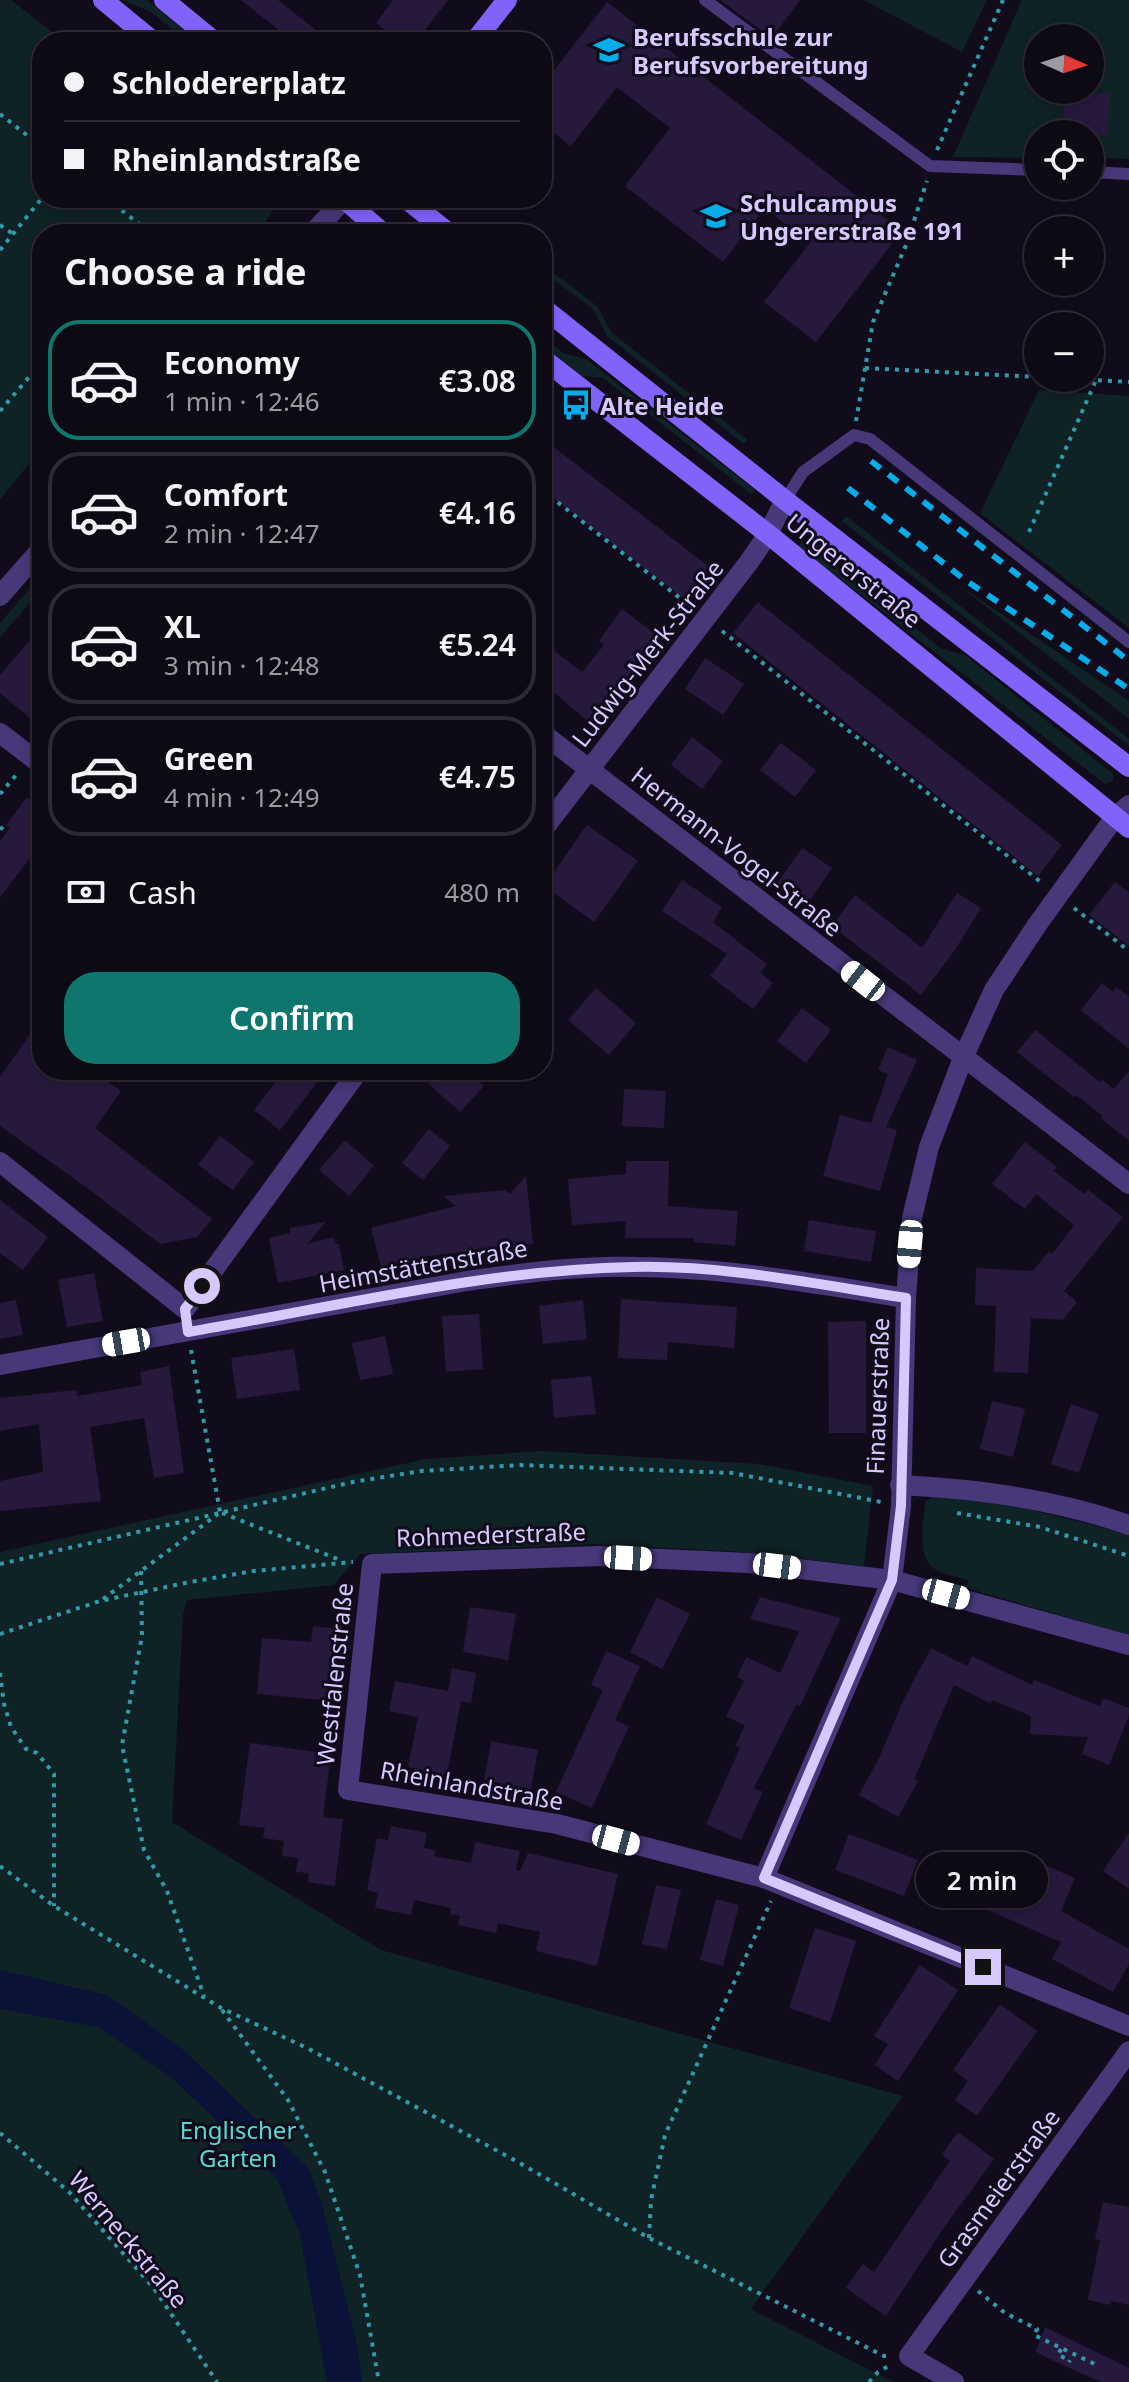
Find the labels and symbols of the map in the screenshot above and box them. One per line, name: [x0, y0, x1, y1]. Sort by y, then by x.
place label: Berufsschule zur Berufsvorbereitung: [633, 20, 868, 81]
north arrow: [1024, 24, 1104, 104]
school or university icon: Berufsschule zur Berufsvorbereitung: [592, 33, 626, 67]
place label: Schulcampus Ungererstraße 191: [740, 186, 964, 247]
school or university icon: Schulcampus Ungererstraße 191: [699, 199, 733, 233]
bus stop icon: Alte Heide: [559, 388, 593, 422]
place label: Alte Heide: [600, 389, 724, 422]
street label: Ungererstraße: [779, 505, 929, 635]
street label: Ludwig-Merk-Straße: [564, 553, 730, 753]
street label: Hermann-Vogel-Straße: [625, 758, 849, 944]
car: [837, 957, 889, 1005]
car: [896, 1219, 924, 1269]
street label: Heimstättenstraße: [316, 1230, 530, 1300]
route start: [184, 1268, 220, 1304]
street label: Finauerstraße: [858, 1317, 896, 1475]
car: [100, 1326, 152, 1358]
street label: Rohmederstraße: [395, 1514, 587, 1554]
car: [603, 1545, 653, 1571]
car: [752, 1551, 802, 1581]
car: [920, 1576, 972, 1612]
street label: Westfalenstraße: [308, 1581, 360, 1767]
street label: Rheinlandstraße: [378, 1753, 566, 1817]
car: [590, 1822, 642, 1858]
callout: 2 min: [917, 1851, 1049, 1907]
route end: [965, 1949, 1001, 1985]
street label: Grasmeierstraße: [929, 2102, 1067, 2274]
park label: Englischer Garten: [180, 2113, 296, 2174]
street label: Werneckstraße: [62, 2163, 196, 2315]

